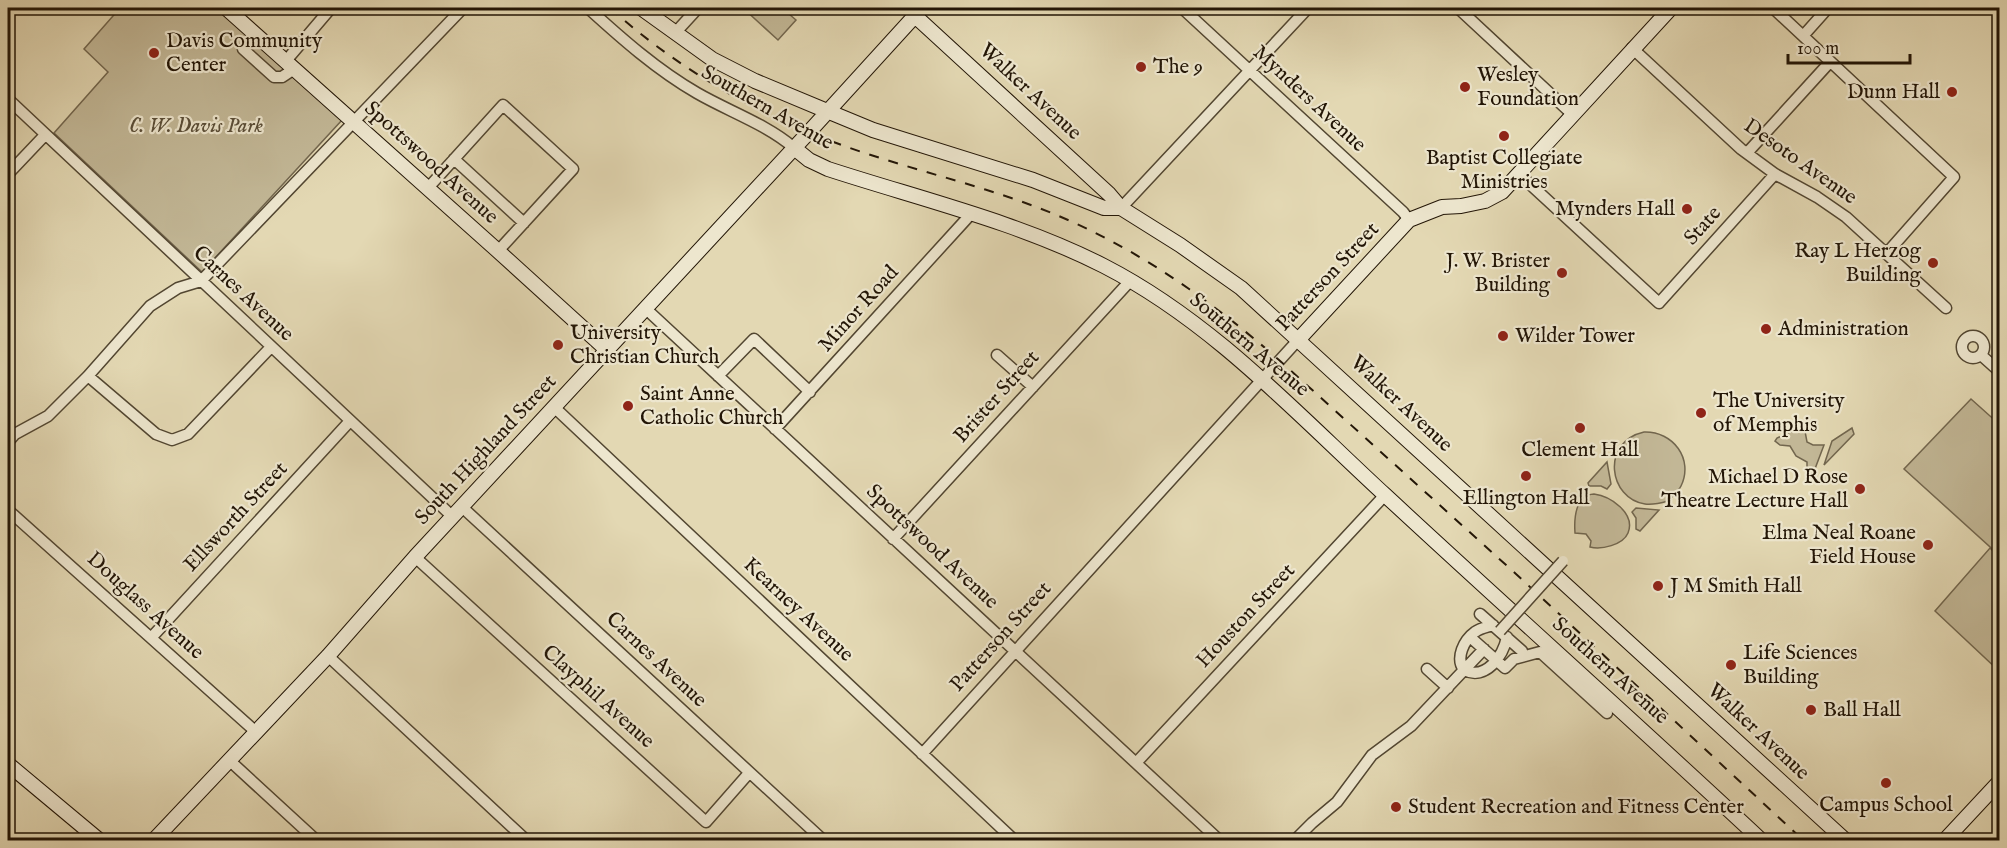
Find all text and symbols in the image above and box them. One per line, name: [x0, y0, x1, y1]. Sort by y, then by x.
scale bar: [1788, 27, 1910, 65]
place label: Davis Community Center: [166, 28, 323, 79]
street label: Walker Avenue: [973, 38, 1087, 147]
text: 100 m: [1797, 38, 1839, 61]
street label: Mynders Avenue: [1247, 40, 1372, 159]
marker: Davis Community Center: [147, 46, 161, 60]
place label: The 9: [1153, 54, 1203, 81]
street label: Southern Avenue: [696, 59, 838, 157]
marker: The 9: [1134, 60, 1148, 74]
place label: Wesley Foundation: [1477, 62, 1579, 113]
place label: Dunn Hall: [1847, 79, 1940, 106]
marker: Wesley Foundation: [1458, 80, 1472, 94]
marker: Dunn Hall: [1945, 85, 1959, 99]
street label: Spottswood Avenue: [358, 96, 504, 231]
park label: C. W. Davis Park: [129, 113, 264, 140]
street label: Desoto Avenue: [1738, 113, 1862, 211]
marker: Baptist Collegiate Ministries: [1497, 129, 1511, 143]
place label: Baptist Collegiate Ministries: [1426, 145, 1583, 196]
place label: Mynders Hall: [1555, 196, 1675, 223]
street label: State: [1678, 200, 1728, 251]
marker: Mynders Hall: [1680, 202, 1694, 216]
street label: Patterson Street: [1271, 217, 1385, 337]
place label: Ray L Herzog Building: [1794, 238, 1922, 289]
street label: Carnes Avenue: [187, 240, 300, 348]
place label: J. W. Brister Building: [1444, 248, 1551, 299]
marker: Ray L Herzog Building: [1926, 256, 1940, 270]
street label: Minor Road: [813, 259, 906, 358]
marker: J. W. Brister Building: [1555, 266, 1569, 280]
street label: Southern Avenue: [1183, 287, 1315, 403]
place label: Administration: [1777, 316, 1909, 343]
place label: University Christian Church: [570, 320, 719, 371]
marker: Administration: [1759, 322, 1773, 336]
place label: Wilder Tower: [1515, 323, 1635, 350]
marker: Wilder Tower: [1496, 329, 1510, 343]
marker: University Christian Church: [551, 338, 565, 352]
street label: Brister Street: [948, 345, 1046, 449]
street label: Walker Avenue: [1344, 350, 1458, 459]
street label: South Highland Street: [409, 369, 563, 531]
place label: Saint Anne Catholic Church: [640, 381, 783, 432]
place label: The University of Memphis: [1713, 388, 1845, 439]
marker: Saint Anne Catholic Church: [621, 399, 635, 413]
marker: The University of Memphis: [1694, 406, 1708, 420]
marker: Clement Hall: [1573, 421, 1587, 435]
place label: Clement Hall: [1521, 437, 1639, 464]
street label: Ellsworth Street: [178, 456, 294, 578]
place label: Michael D Rose Theatre Lecture Hall: [1661, 464, 1848, 515]
marker: Ellington Hall: [1519, 469, 1533, 483]
street label: Spottswood Avenue: [860, 479, 1004, 616]
marker: Michael D Rose Theatre Lecture Hall: [1853, 482, 1867, 496]
place label: Ellington Hall: [1462, 485, 1590, 512]
place label: Elma Neal Roane Field House: [1762, 520, 1916, 571]
marker: Elma Neal Roane Field House: [1921, 538, 1935, 552]
street label: Douglass Avenue: [81, 546, 210, 666]
street label: Kearney Avenue: [737, 552, 859, 668]
street label: Houston Street: [1191, 558, 1301, 674]
place label: J M Smith Hall: [1668, 573, 1802, 600]
street label: Patterson Street: [944, 576, 1058, 698]
marker: J M Smith Hall: [1651, 579, 1665, 593]
street label: Carnes Avenue: [600, 606, 713, 714]
street label: Southern Avenue: [1546, 611, 1674, 731]
street label: Clayphil Avenue: [536, 639, 660, 755]
place label: Life Sciences Building: [1743, 640, 1858, 691]
marker: Life Sciences Building: [1724, 658, 1738, 672]
street label: Walker Avenue: [1701, 678, 1815, 787]
place label: Ball Hall: [1823, 697, 1901, 724]
marker: Ball Hall: [1804, 703, 1818, 717]
marker: Campus School: [1879, 776, 1893, 790]
place label: Campus School: [1819, 792, 1953, 819]
place label: Student Recreation and Fitness Center: [1408, 794, 1744, 821]
marker: Student Recreation and Fitness Center: [1389, 800, 1403, 814]

